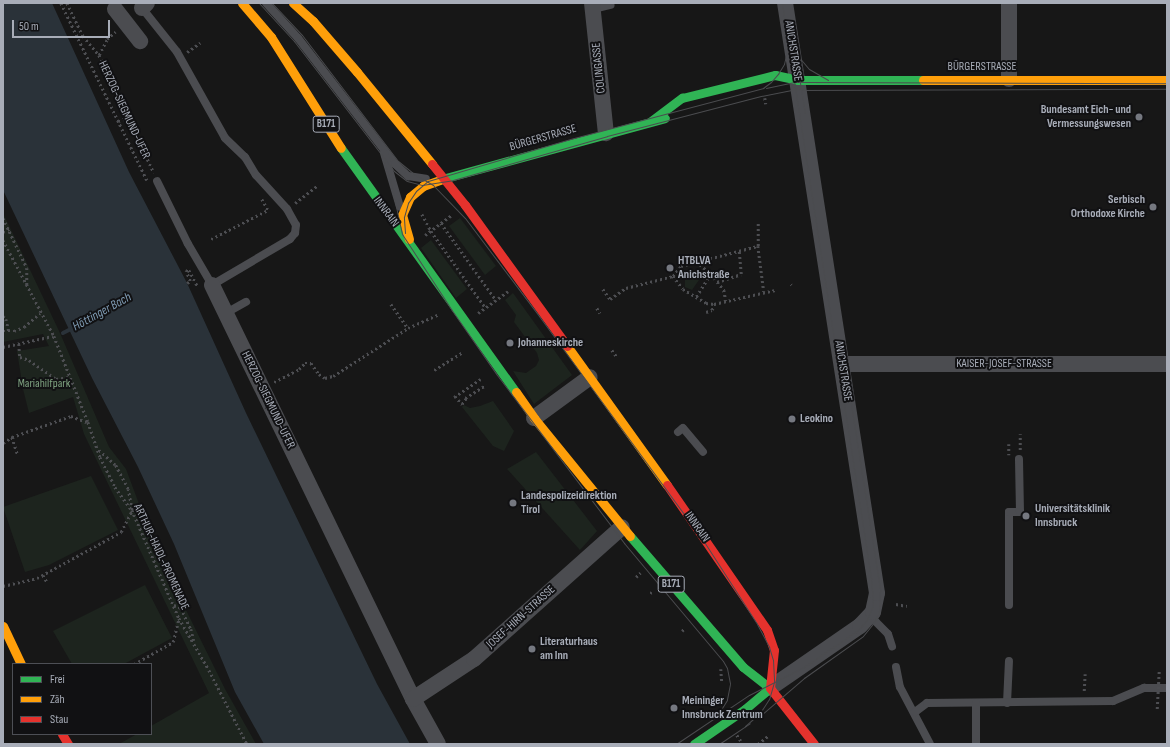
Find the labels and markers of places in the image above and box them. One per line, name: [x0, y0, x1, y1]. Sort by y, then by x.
place label: Bundesamt Eich- und Vermessungswesen: [1041, 103, 1131, 131]
marker: Bundesamt Eich- und Vermessungswesen: [1134, 112, 1144, 122]
place label: Serbisch Orthodoxe Kirche: [1071, 193, 1145, 221]
marker: Serbisch Orthodoxe Kirche: [1148, 202, 1158, 212]
place label: HTBLVA Anichstraße: [678, 254, 730, 282]
marker: HTBLVA Anichstraße: [665, 263, 675, 273]
place label: Johanneskirche: [518, 336, 583, 350]
marker: Johanneskirche: [505, 338, 515, 348]
place label: Leokino: [800, 412, 833, 426]
marker: Leokino: [787, 414, 797, 424]
place label: Landespolizeidirektion Tirol: [521, 489, 617, 517]
marker: Landespolizeidirektion Tirol: [508, 498, 518, 508]
place label: Universitätsklinik Innsbruck: [1035, 502, 1110, 530]
marker: Universitätsklinik Innsbruck: [1020, 510, 1032, 522]
place label: Literaturhaus am Inn: [540, 635, 598, 663]
marker: Literaturhaus am Inn: [527, 644, 537, 654]
place label: Meininger Innsbruck Zentrum: [682, 694, 763, 722]
marker: Meininger Innsbruck Zentrum: [669, 703, 679, 713]

